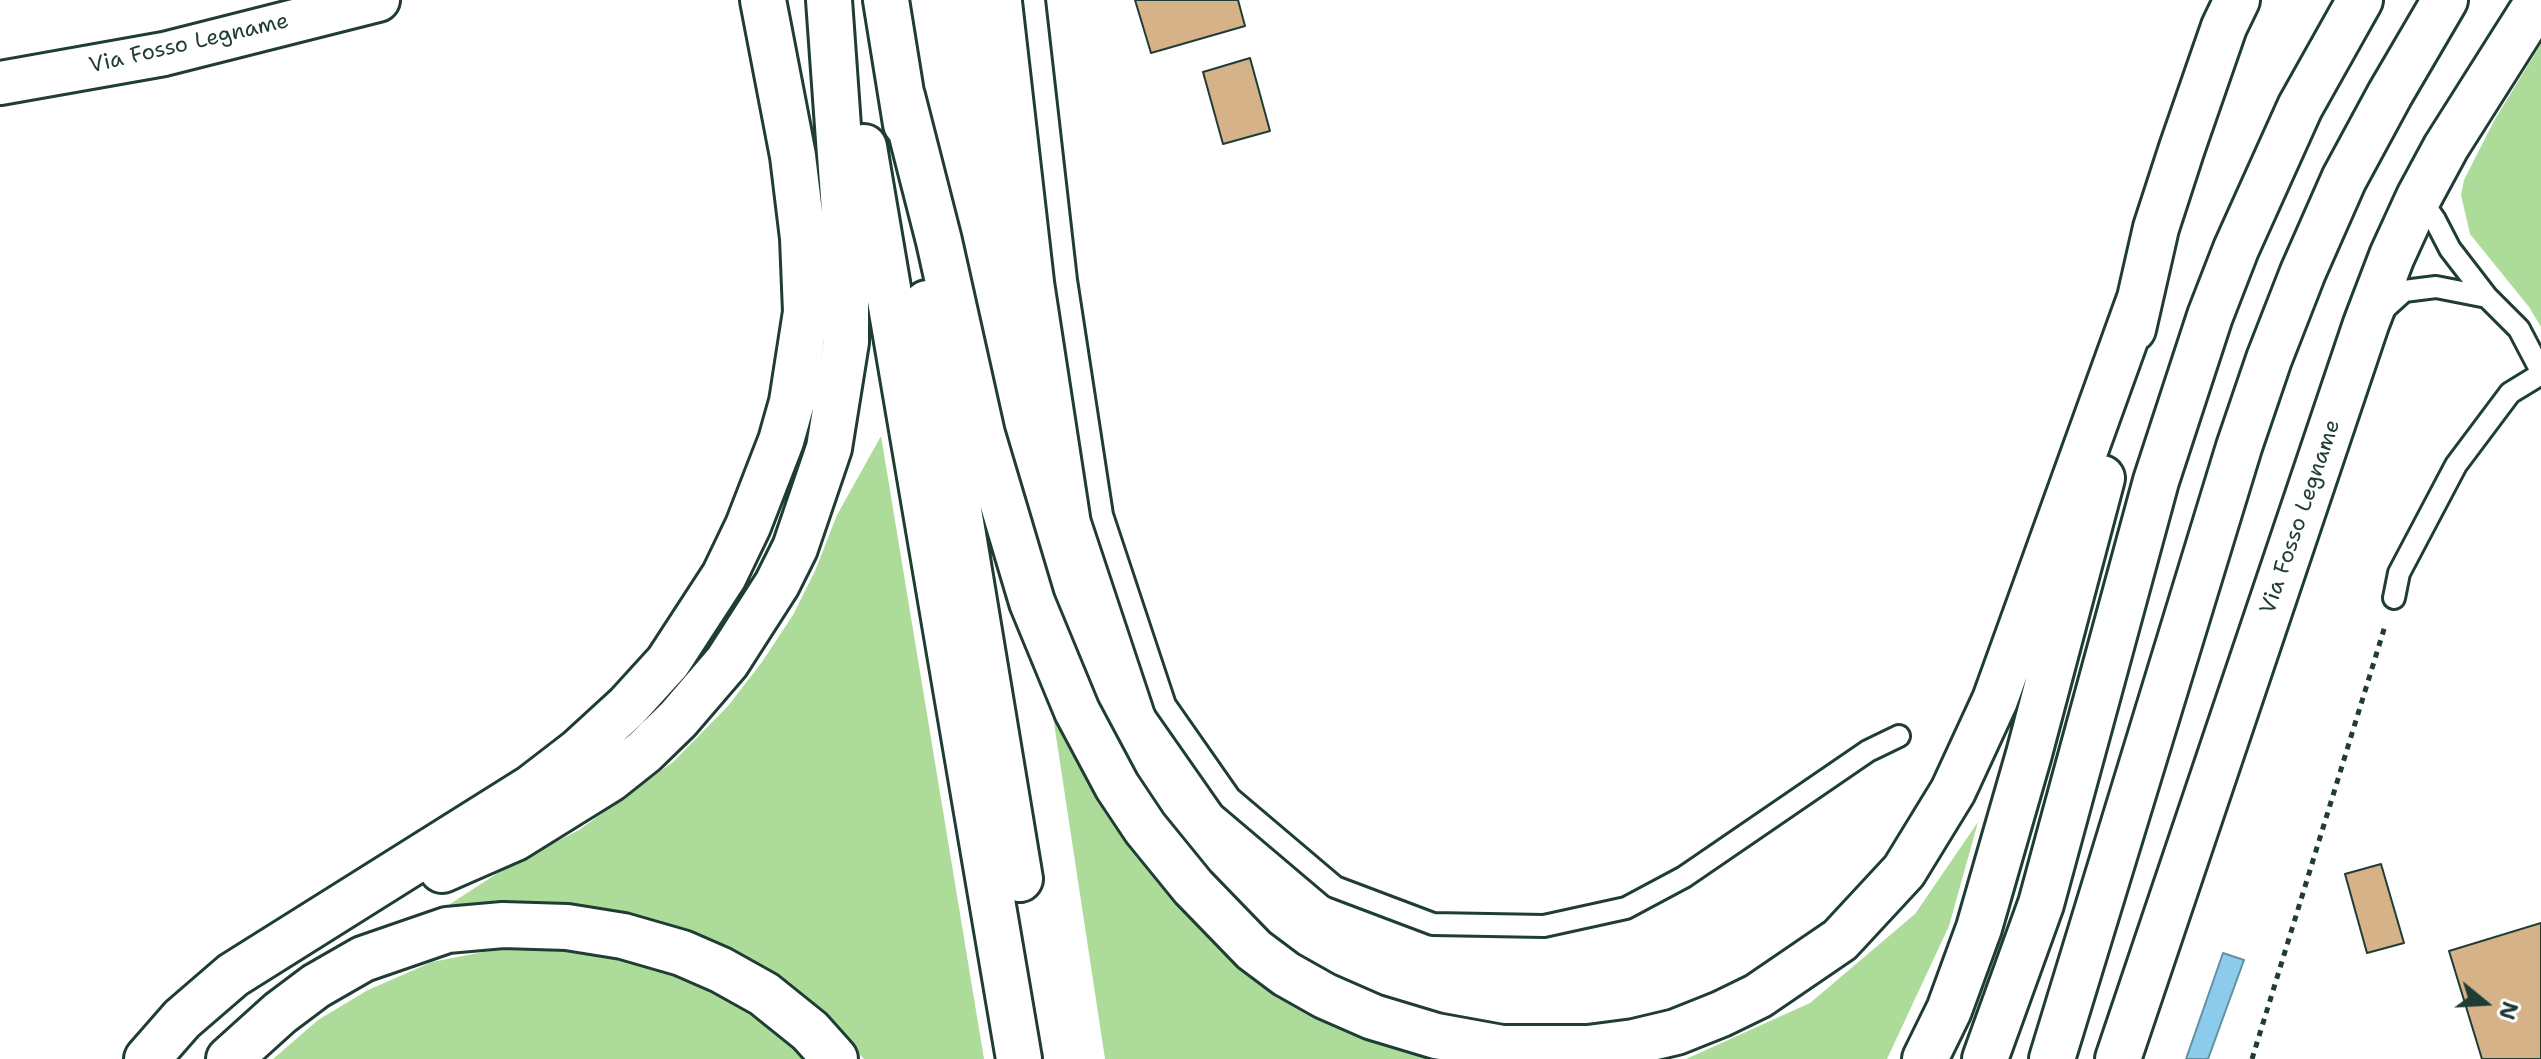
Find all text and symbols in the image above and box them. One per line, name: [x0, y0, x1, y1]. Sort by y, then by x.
street label: Via Fosso Legname: [87, 8, 291, 80]
street label: Via Fosso Legname: [2255, 416, 2347, 618]
north arrow: [2445, 963, 2525, 1043]
text: N: [2492, 998, 2525, 1023]

